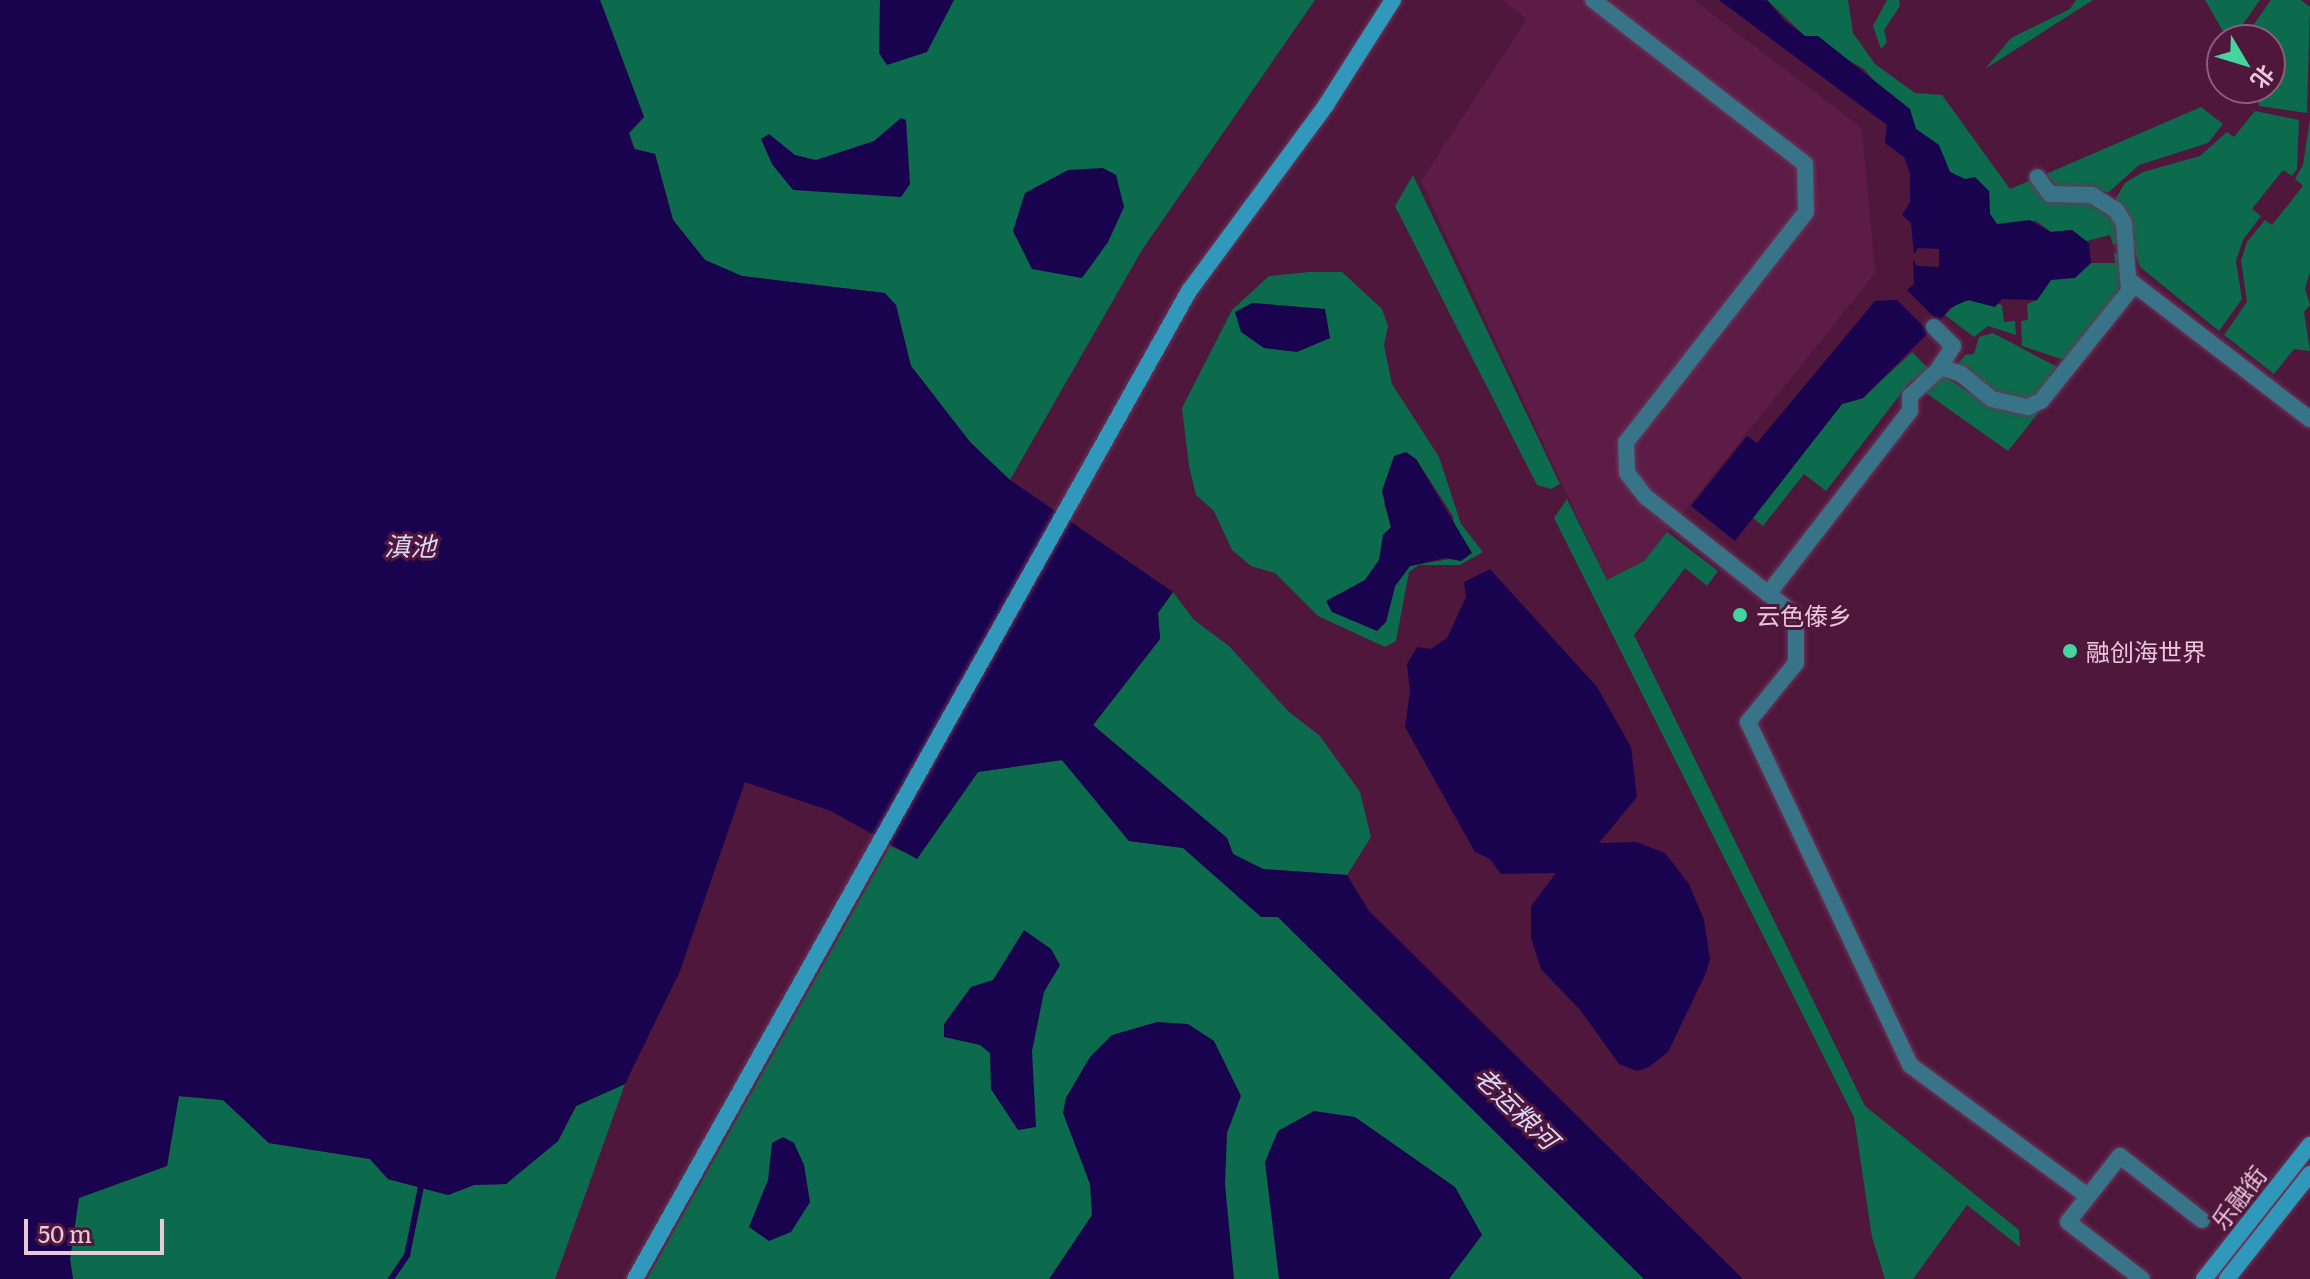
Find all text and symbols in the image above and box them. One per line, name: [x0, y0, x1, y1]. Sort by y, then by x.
north arrow: [2206, 24, 2286, 104]
text: 北: [2244, 59, 2284, 97]
water label: 滇池: [384, 529, 436, 561]
place label: 云色傣乡: [1756, 601, 1852, 629]
marker: 云色傣乡: [1731, 606, 1749, 624]
place label: 融创海世界: [2086, 637, 2206, 665]
marker: 融创海世界: [2061, 642, 2079, 660]
water label: 老运粮河: [1469, 1060, 1565, 1154]
street label: 乐融街: [2204, 1160, 2272, 1234]
scale bar: [28, 1203, 168, 1253]
text: 50 m: [38, 1215, 92, 1250]

